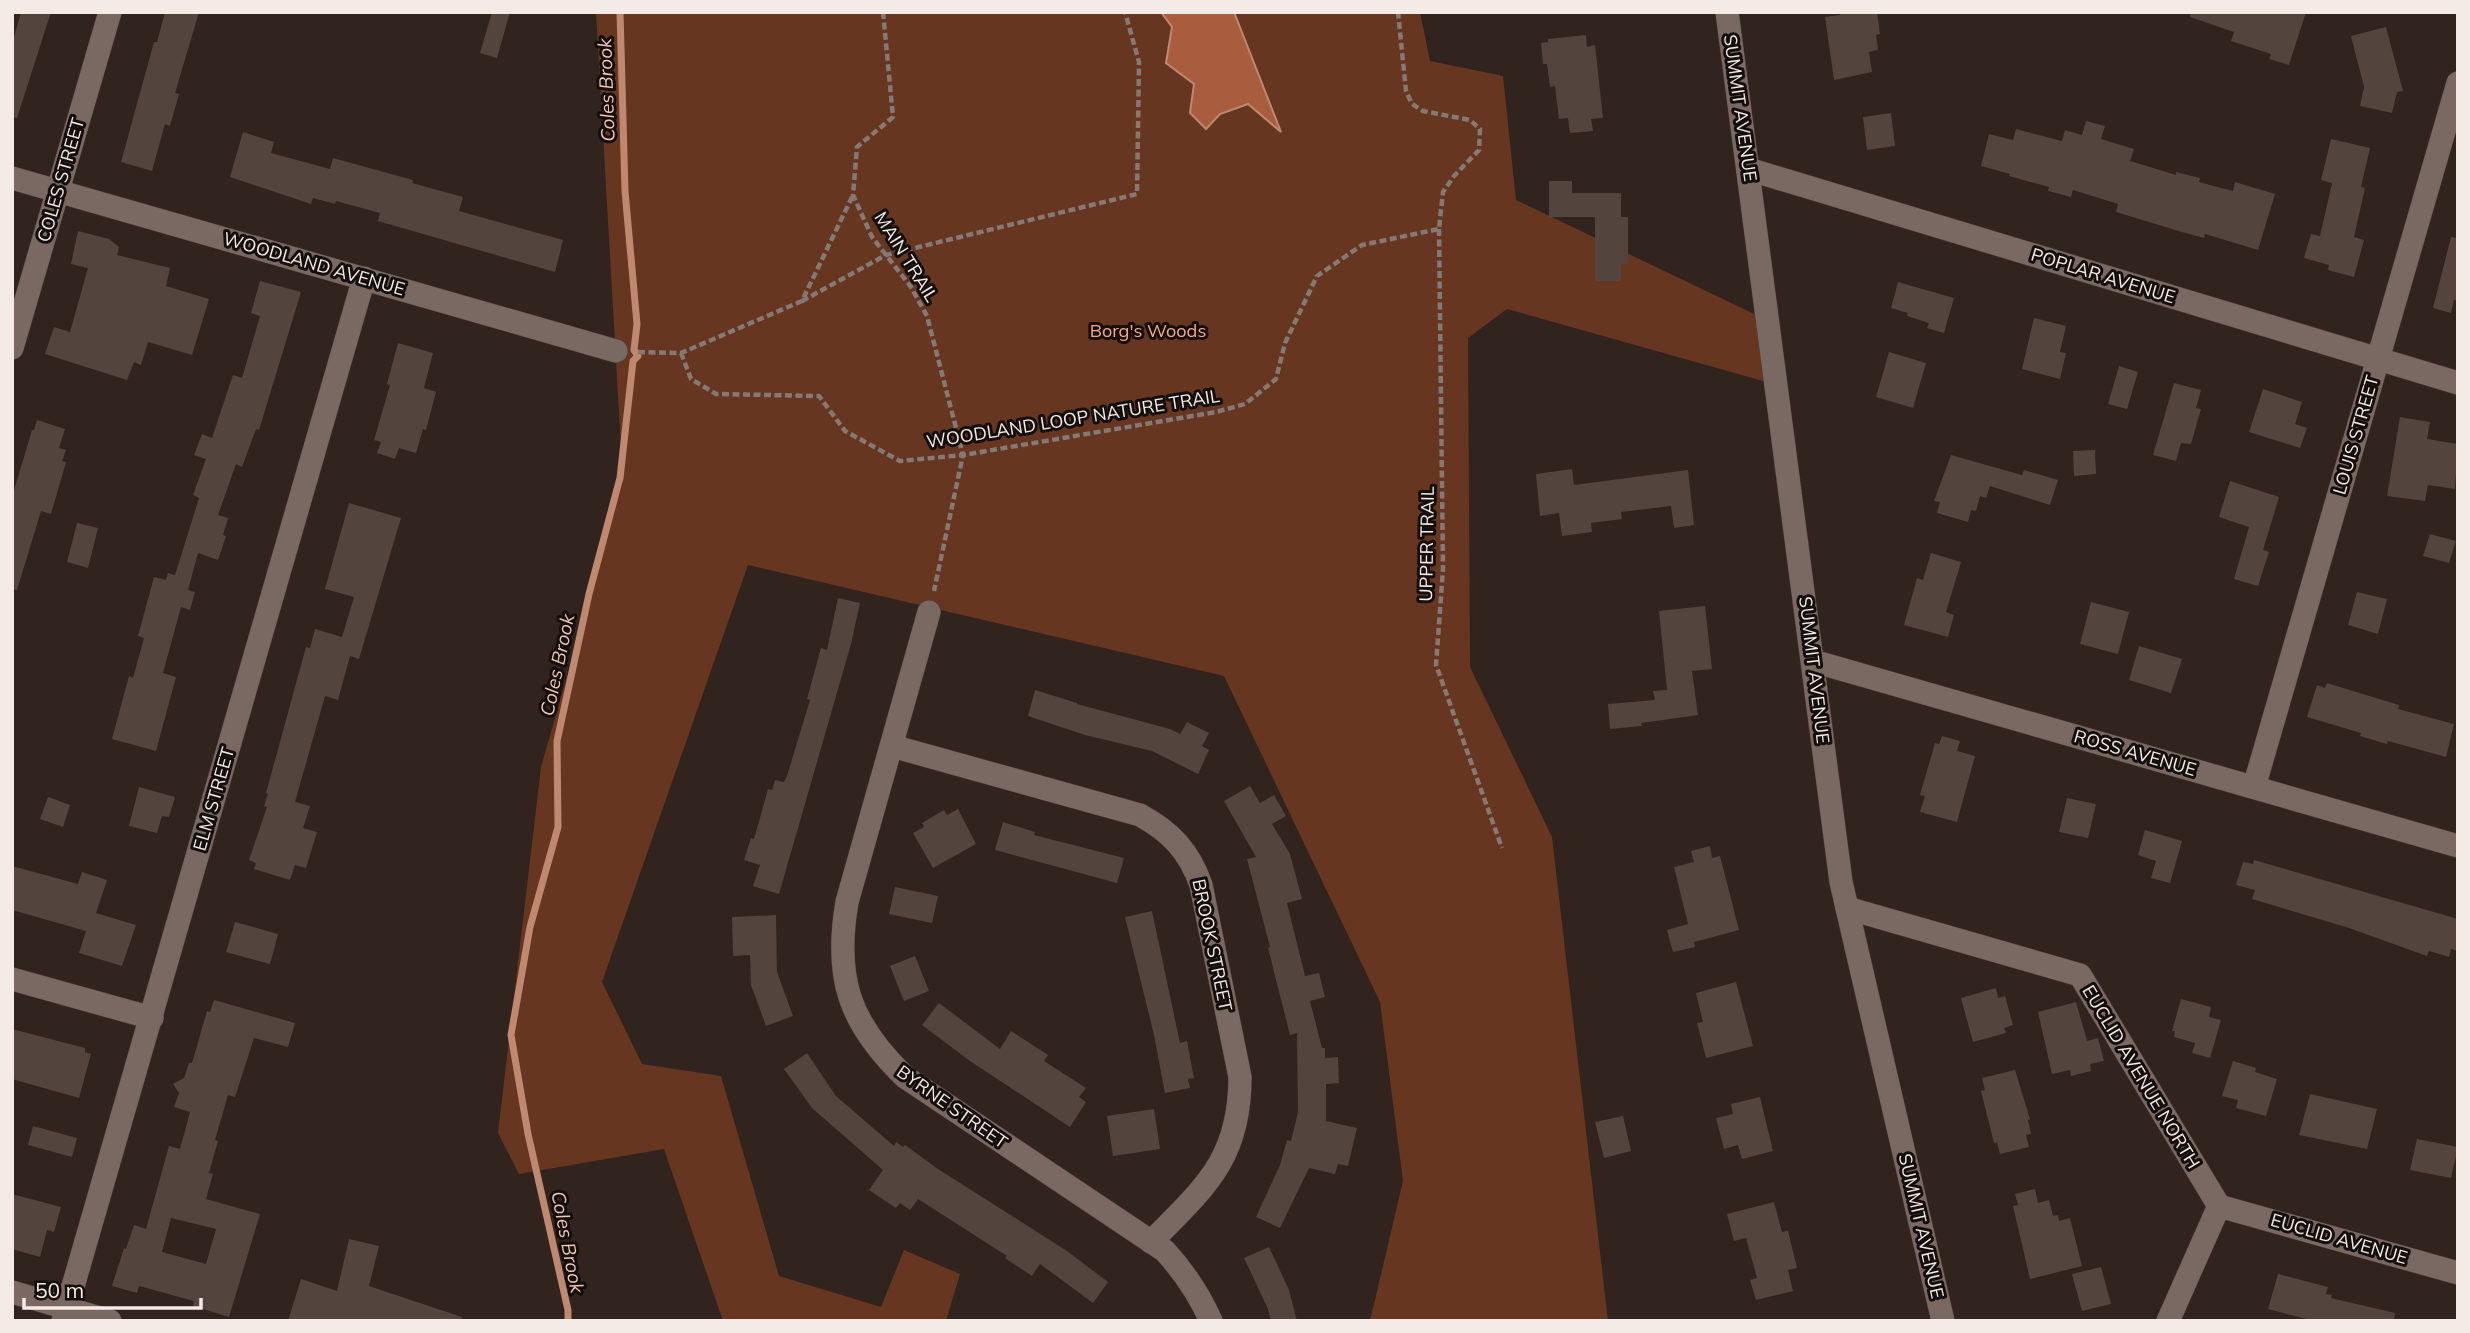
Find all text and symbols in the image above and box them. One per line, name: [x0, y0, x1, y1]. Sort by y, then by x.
street label: SUMMIT AVENUE: [1719, 33, 1762, 183]
water label: Coles Brook: [592, 37, 620, 142]
street label: COLES STREET: [32, 115, 89, 245]
street label: MAIN TRAIL: [870, 207, 943, 306]
street label: WOODLAND AVENUE: [221, 227, 408, 300]
street label: POPLAR AVENUE: [2028, 243, 2178, 308]
park label: Borg's Woods: [1090, 319, 1206, 342]
street label: LOUIS STREET: [2328, 373, 2384, 497]
street label: WOODLAND LOOP NATURE TRAIL: [925, 384, 1221, 453]
street label: UPPER TRAIL: [1414, 486, 1439, 602]
street label: SUMMIT AVENUE: [1794, 595, 1835, 745]
water label: Coles Brook: [534, 611, 580, 718]
street label: ROSS AVENUE: [2071, 724, 2199, 781]
street label: ELM STREET: [188, 744, 239, 853]
street label: BROOK STREET: [1187, 877, 1238, 1013]
street label: EUCLID AVENUE NORTH: [2077, 981, 2205, 1173]
street label: BYRNE STREET: [892, 1060, 1012, 1153]
street label: SUMMIT AVENUE: [1894, 1151, 1949, 1301]
water label: Coles Brook: [546, 1189, 590, 1296]
street label: EUCLID AVENUE: [2268, 1208, 2410, 1269]
scale bar: [24, 1266, 201, 1310]
text: 50 m: [35, 1277, 84, 1303]

